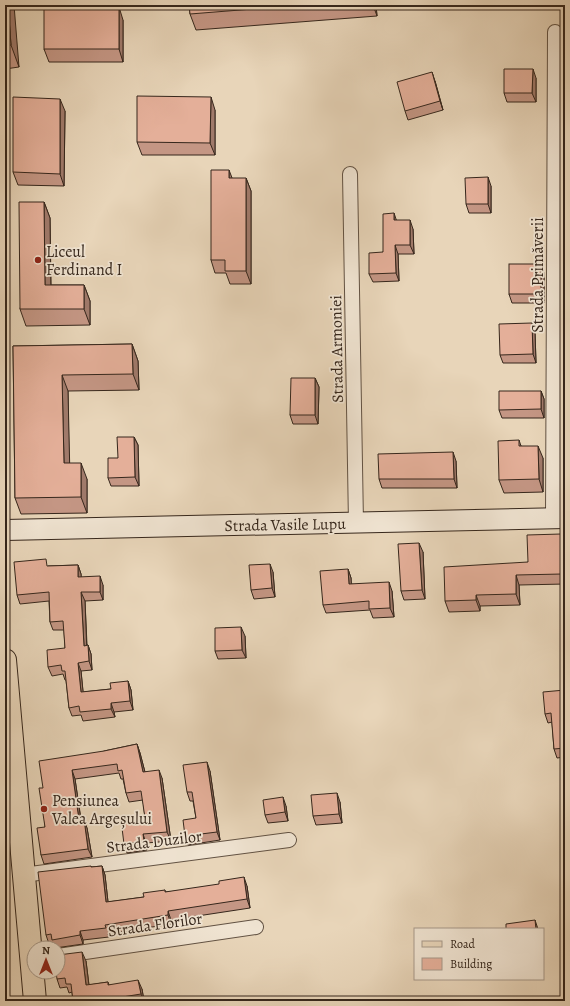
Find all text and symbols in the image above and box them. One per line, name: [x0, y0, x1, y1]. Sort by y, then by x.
street label: Strada Primăverii: [527, 217, 549, 333]
place label: Liceul Ferdinand I: [46, 241, 122, 281]
marker: Liceul Ferdinand I: [33, 255, 43, 265]
street label: Strada Armoniei: [325, 295, 349, 403]
street label: Strada Vasile Lupu: [224, 513, 346, 537]
place label: Pensiunea Valea Argeșului: [51, 790, 152, 830]
marker: Pensiunea Valea Argeșului: [39, 804, 49, 814]
street label: Strada Duzilor: [105, 825, 203, 859]
street label: Strada Florilor: [107, 907, 204, 943]
legend: [414, 928, 544, 980]
text: Road: [450, 936, 476, 952]
north arrow: [26, 940, 66, 980]
text: N: [42, 943, 50, 958]
text: Building: [450, 956, 492, 972]

